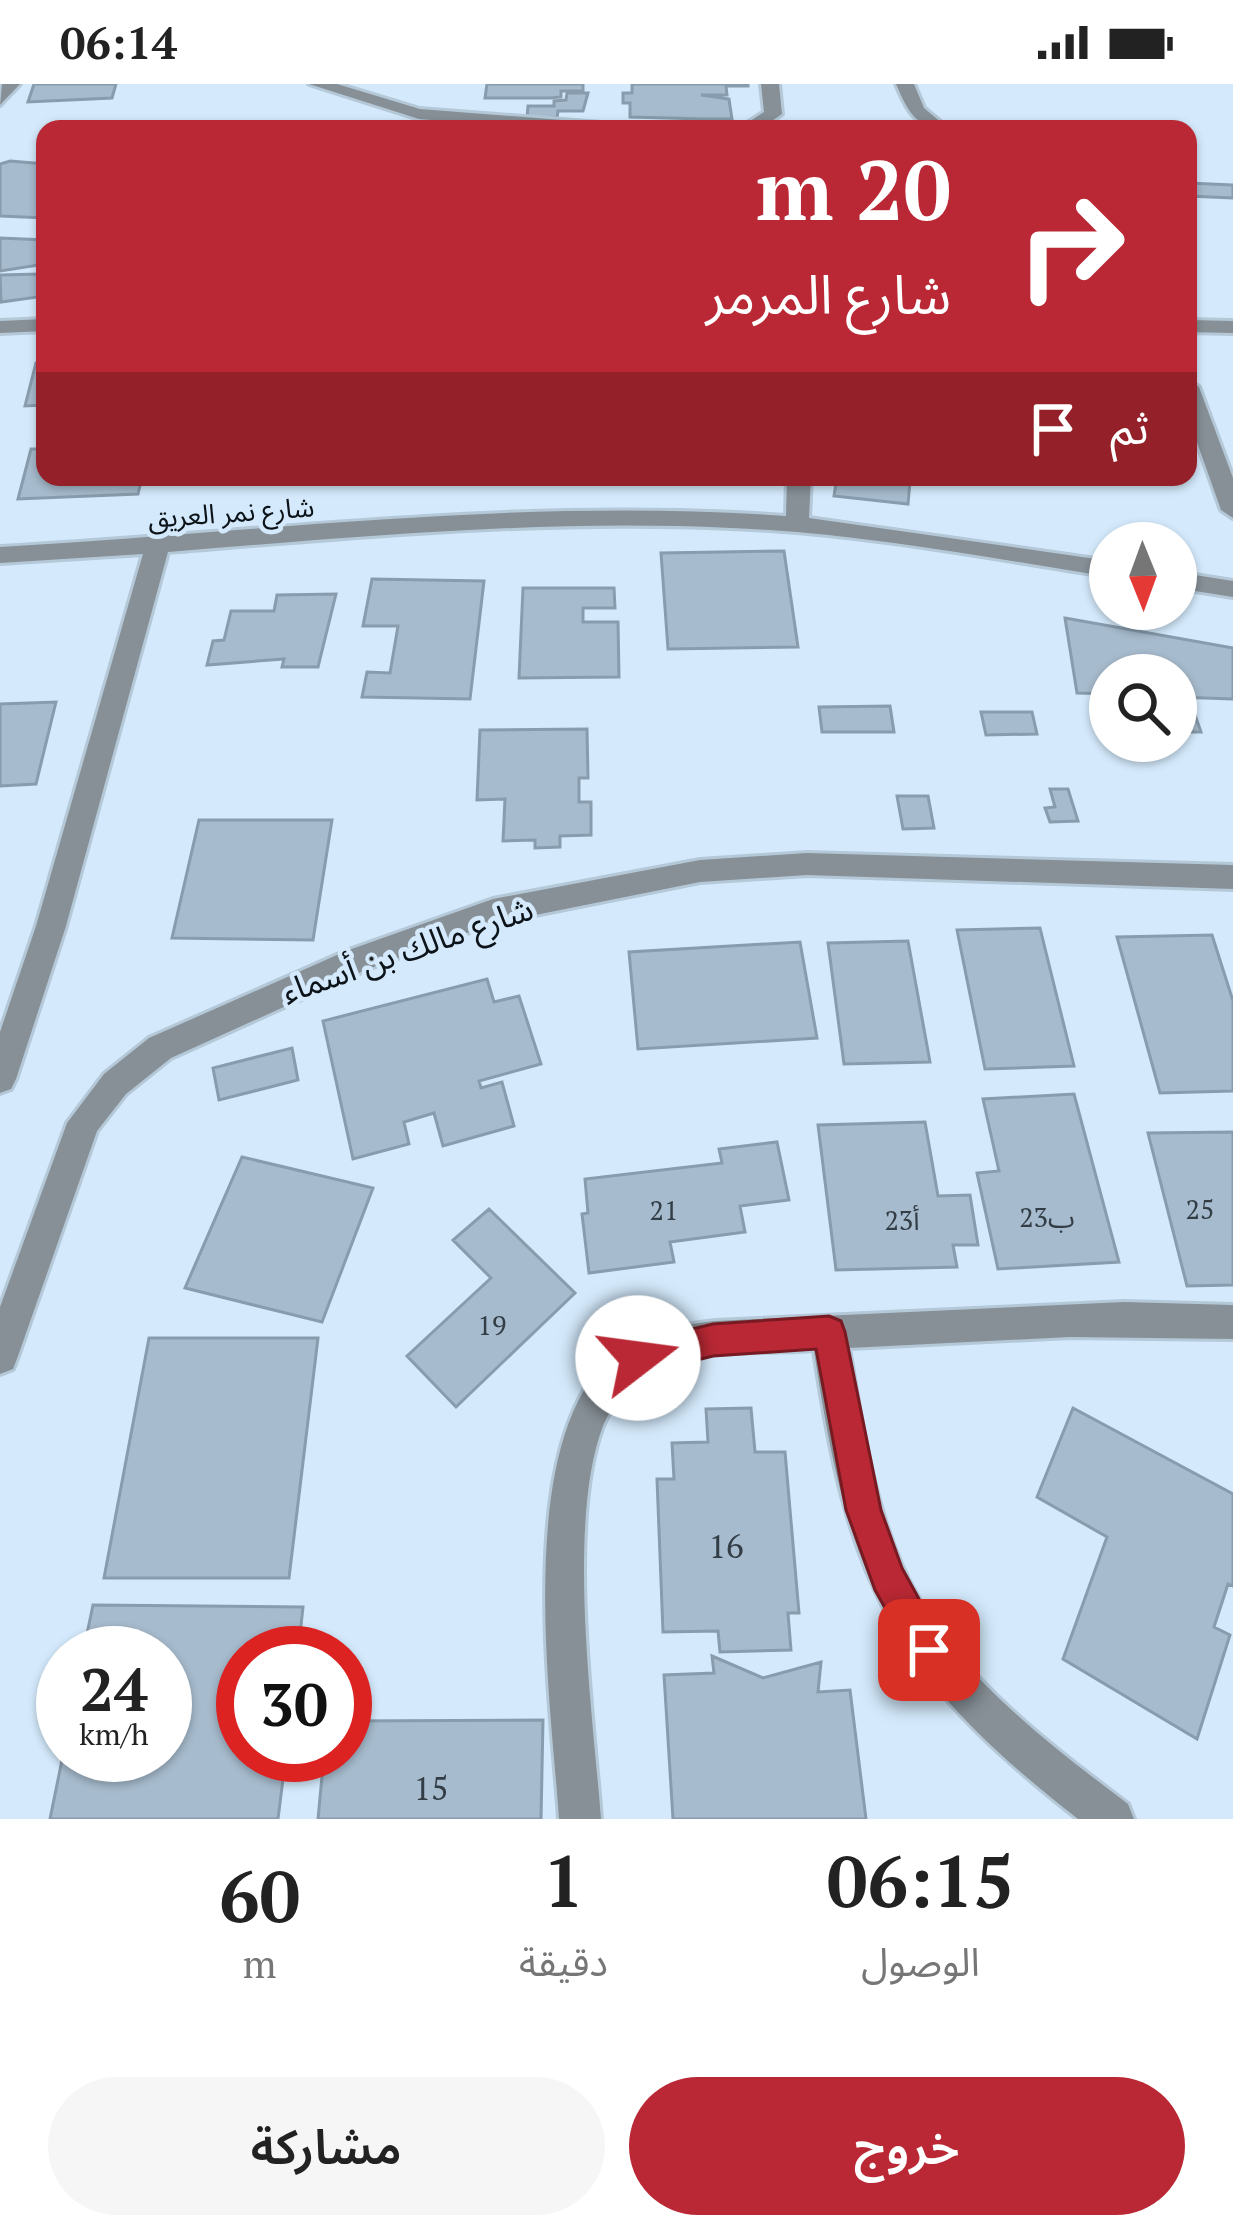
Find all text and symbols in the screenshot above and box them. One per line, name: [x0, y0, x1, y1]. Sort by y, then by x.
text: 06:14: [60, 12, 177, 72]
text: 20 m: [756, 133, 951, 244]
icon: right: [993, 168, 1149, 324]
text: شارع المرمر: [706, 258, 951, 329]
icon: arrive: [1020, 396, 1086, 462]
text: ثم: [1110, 397, 1149, 457]
street label: شارع نمر العريق: [147, 488, 316, 539]
north arrow: [1089, 522, 1197, 630]
map controls: [1089, 522, 1197, 762]
button: search: [1089, 654, 1197, 762]
street label: شارع مالك بن أسماء: [276, 886, 540, 1016]
house number: 25: [1186, 1191, 1214, 1227]
house number: 21: [650, 1192, 678, 1228]
house number: ب23: [1019, 1199, 1075, 1235]
house number: أ23: [884, 1202, 920, 1238]
position arrow: [575, 1295, 701, 1421]
house number: 19: [478, 1307, 506, 1343]
house number: 16: [708, 1524, 744, 1567]
pin: [878, 1599, 980, 1701]
icon: arrive: [896, 1617, 962, 1683]
speed limit sign: 30: [216, 1626, 372, 1782]
text: 24: [80, 1649, 148, 1728]
text: km/h: [79, 1714, 149, 1754]
house number: 15: [413, 1766, 449, 1809]
text: 1: [543, 1832, 584, 1928]
text: 06:15: [827, 1832, 1014, 1928]
text: 60: [219, 1847, 300, 1943]
text: دقيقة: [519, 1935, 608, 1987]
text: الوصول: [861, 1935, 980, 1987]
text: m: [243, 1937, 276, 1989]
button: مشاركة: [48, 2077, 605, 2215]
button: خروج: [629, 2077, 1185, 2215]

